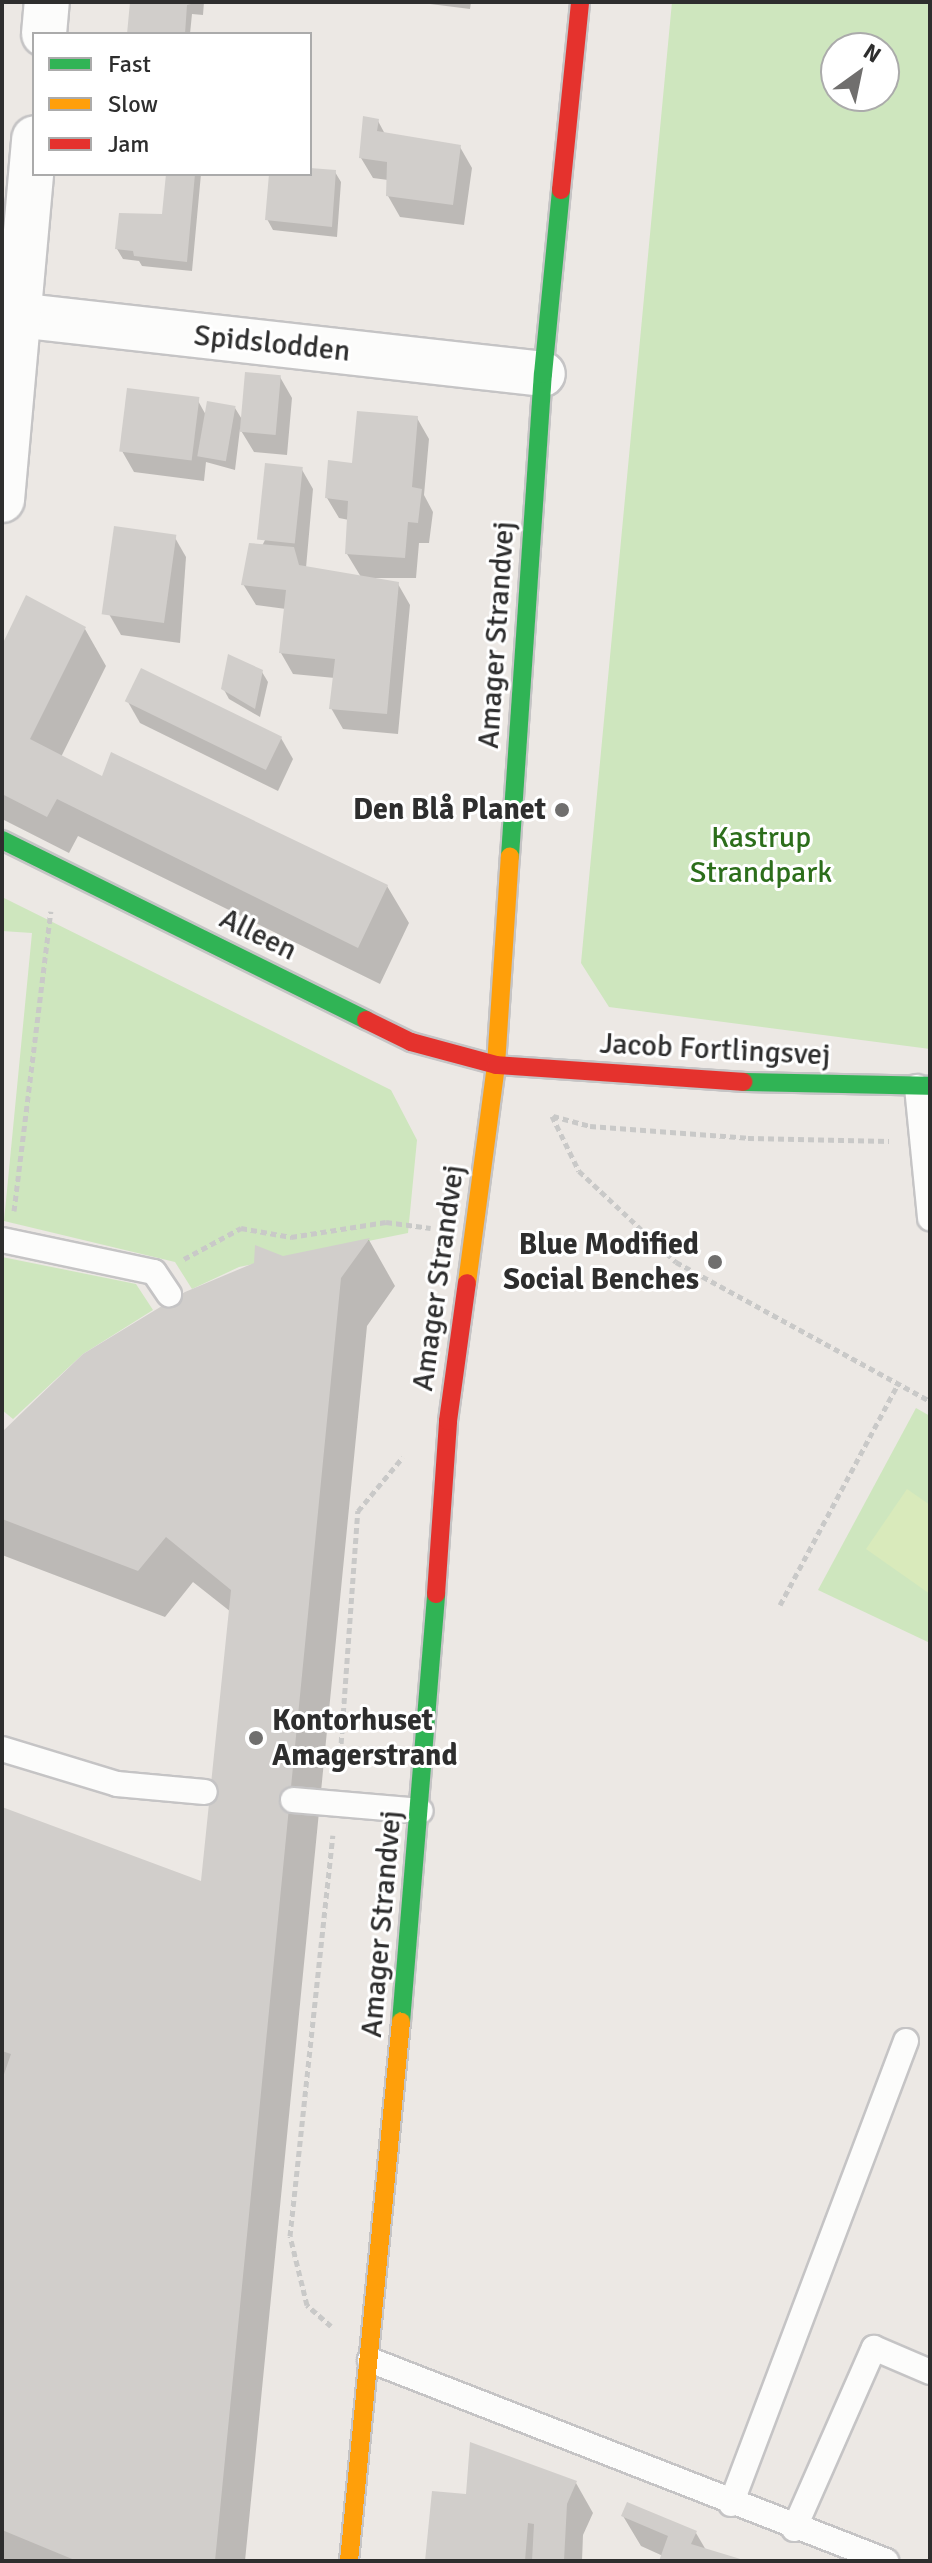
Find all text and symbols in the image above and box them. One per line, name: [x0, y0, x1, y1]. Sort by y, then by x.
legend: [32, 32, 312, 176]
north arrow: [820, 32, 900, 112]
text: N: [858, 38, 886, 69]
text: Fast: [108, 49, 151, 79]
text: Slow: [108, 89, 158, 119]
text: Jam: [108, 129, 149, 159]
street label: Spidslodden: [192, 318, 352, 370]
street label: Amager Strandvej: [471, 520, 523, 750]
place label: Den Blå Planet: [353, 792, 546, 828]
marker: Den Blå Planet: [553, 801, 571, 819]
park label: Kastrup Strandpark: [690, 820, 832, 890]
street label: Alleen: [214, 901, 302, 969]
street label: Jacob Fortlingsvej: [599, 1026, 831, 1074]
street label: Amager Strandvej: [405, 1163, 473, 1393]
place label: Blue Modified Social Benches: [503, 1227, 699, 1298]
marker: Blue Modified Social Benches: [706, 1253, 724, 1271]
place label: Kontorhuset Amagerstrand: [272, 1703, 458, 1774]
marker: Kontorhuset Amagerstrand: [247, 1729, 265, 1747]
street label: Amager Strandvej: [354, 1809, 410, 2039]

